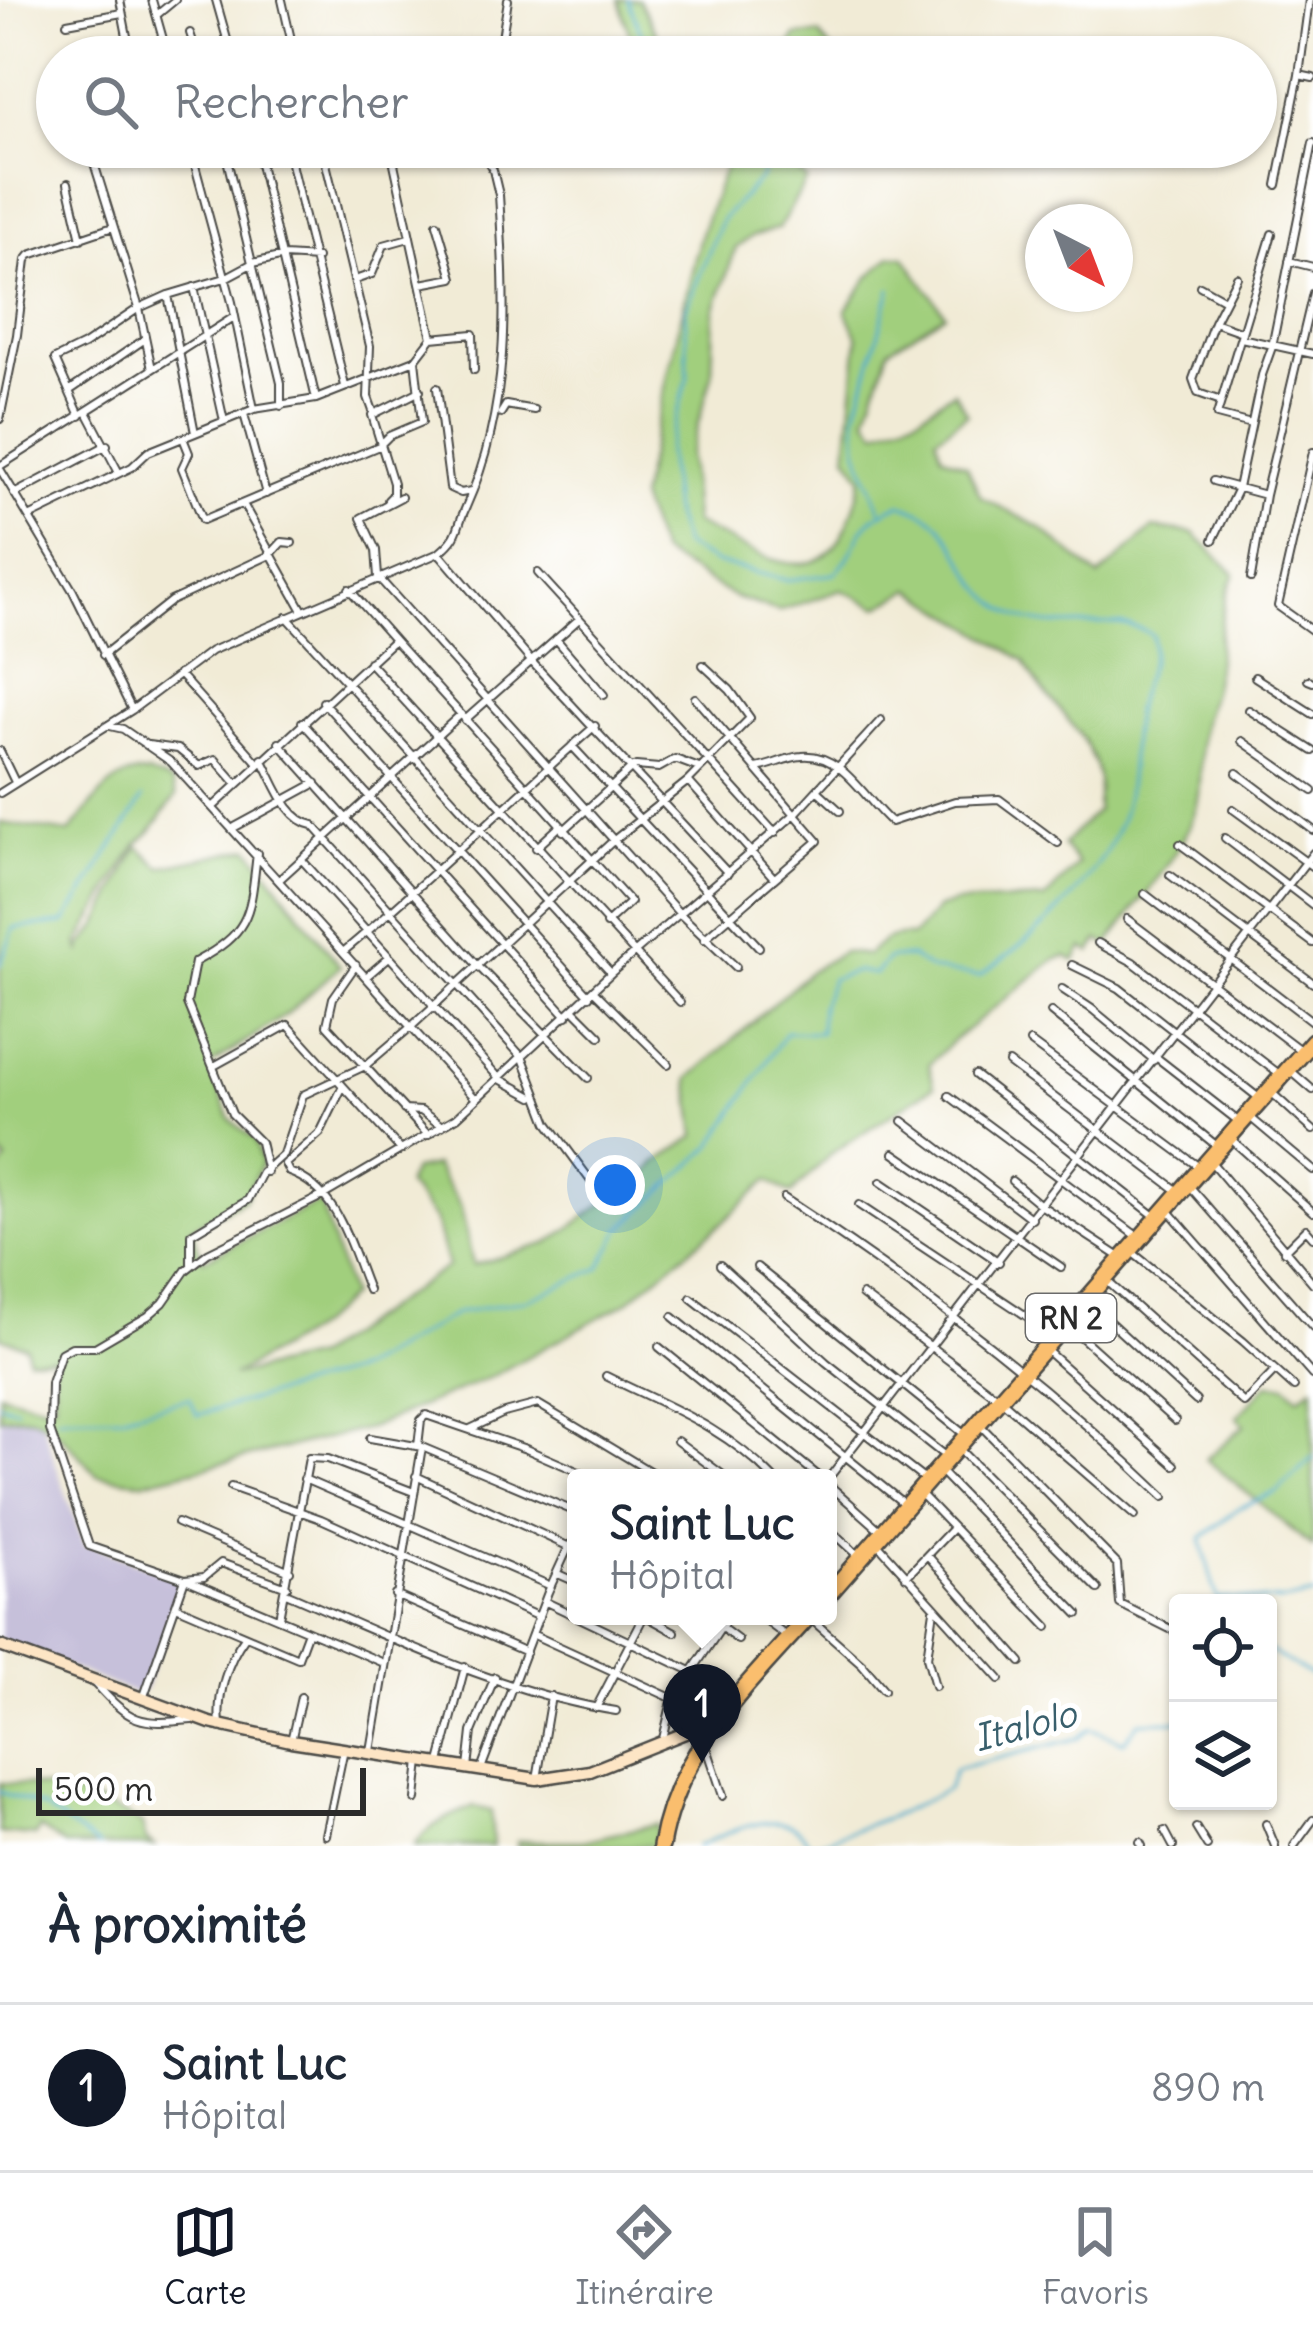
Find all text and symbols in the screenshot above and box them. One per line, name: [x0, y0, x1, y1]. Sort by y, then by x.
search box: [36, 36, 1277, 168]
icon: search: [78, 69, 144, 135]
text: Rechercher: [174, 74, 409, 130]
north arrow: [1025, 204, 1133, 312]
your location: [585, 1155, 645, 1215]
road number: RN 2: [1026, 1294, 1116, 1342]
popup: [567, 1469, 837, 1625]
text: Saint Luc: [609, 1495, 795, 1551]
text: Hôpital: [609, 1551, 734, 1600]
map controls: [1169, 1594, 1277, 1810]
button: locate: [1169, 1594, 1277, 1702]
pin: 1: [663, 1664, 741, 1763]
water label: Italolo: [969, 1690, 1083, 1761]
button: layers: [1169, 1702, 1277, 1810]
scale bar: [36, 1762, 366, 1815]
text: 500 m: [54, 1768, 153, 1810]
text: À proximité: [48, 1892, 307, 1956]
text: Saint Luc: [162, 2035, 347, 2091]
text: 1: [79, 2063, 95, 2112]
text: 890 m: [1151, 2063, 1265, 2112]
text: Hôpital: [162, 2091, 287, 2140]
tab: Carte: [164, 2199, 247, 2313]
tab: Itinéraire: [575, 2199, 714, 2313]
tab: Favoris: [1042, 2199, 1149, 2313]

